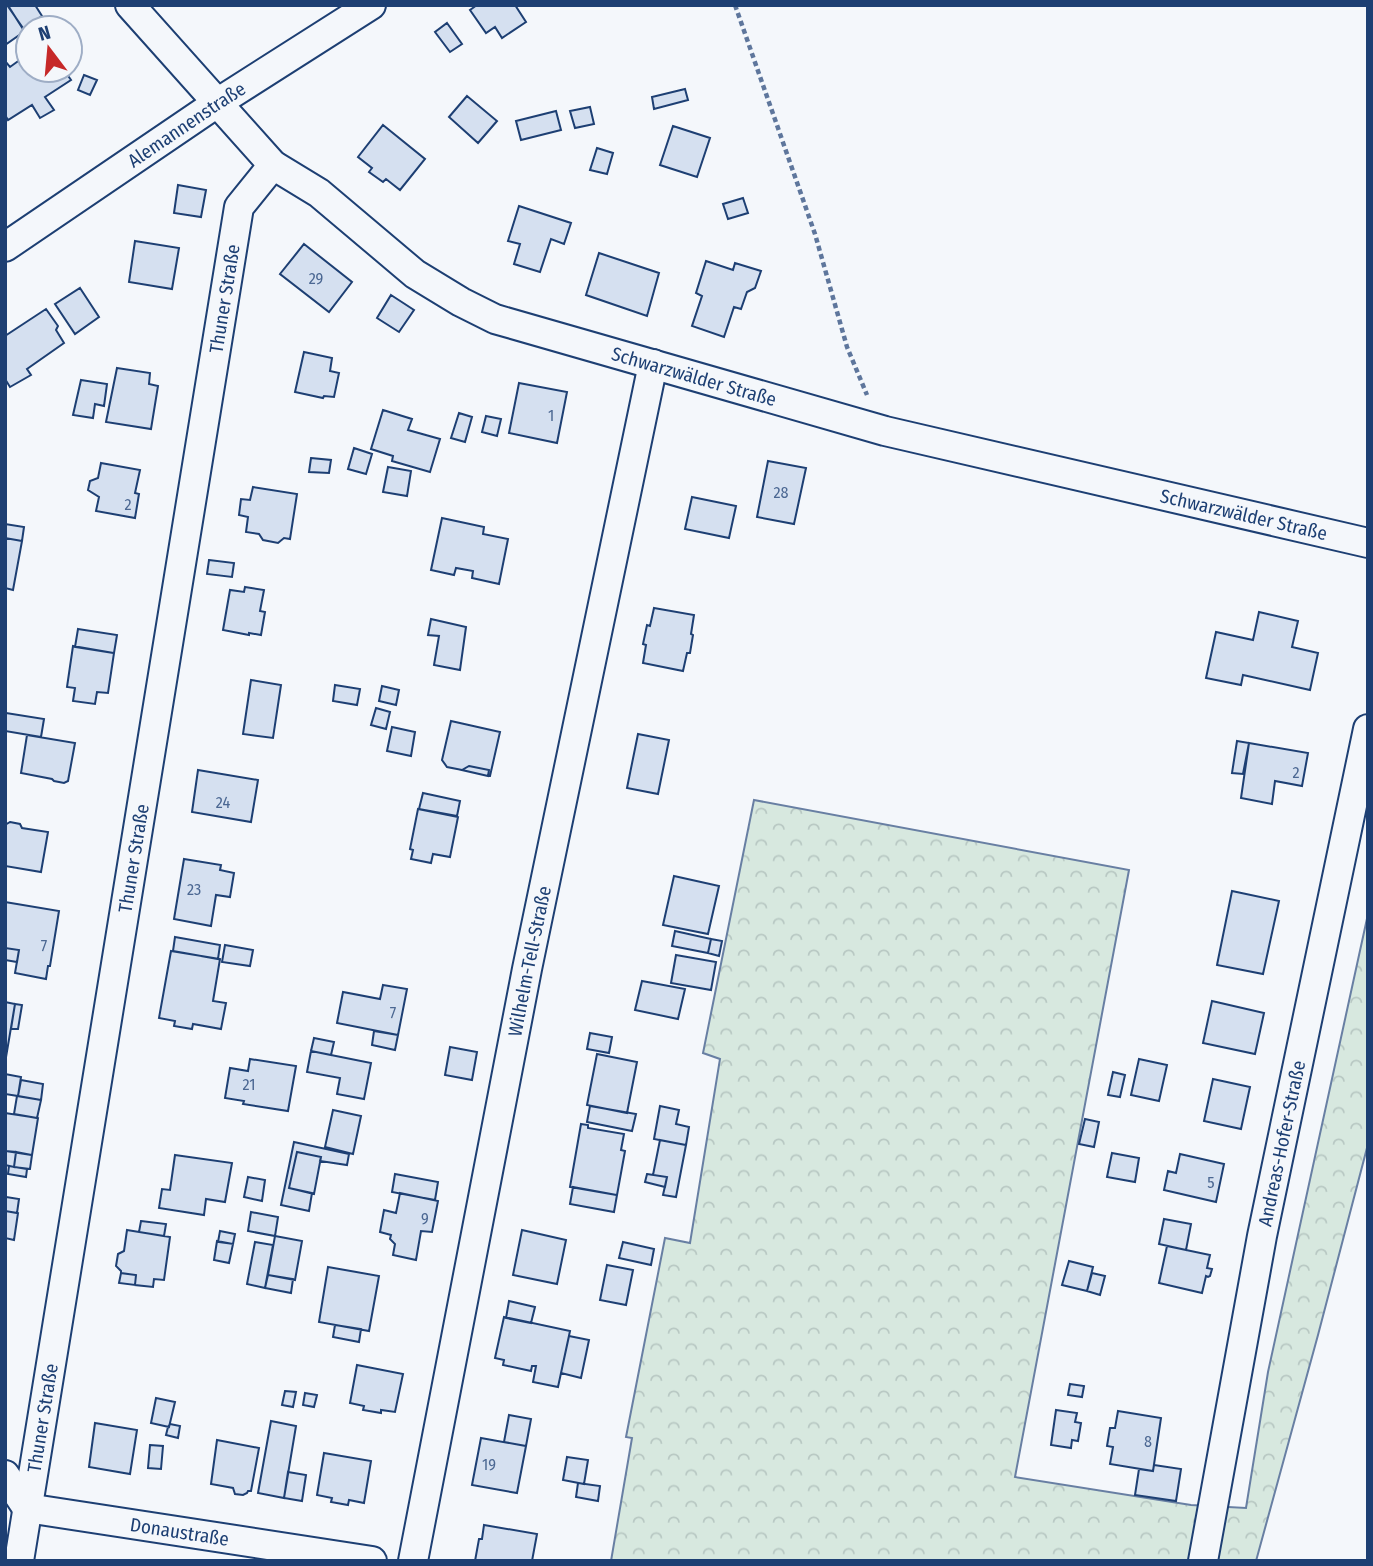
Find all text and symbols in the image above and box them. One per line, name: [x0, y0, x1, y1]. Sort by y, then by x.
north arrow: [14, 14, 84, 84]
text: N: [36, 21, 53, 46]
street label: Alemannenstraße: [123, 77, 250, 172]
street label: Thuner Straße: [204, 243, 245, 355]
house number: 29: [309, 269, 324, 288]
street label: Schwarzwälder Straße: [609, 342, 779, 411]
house number: 1: [548, 406, 554, 425]
house number: 28: [773, 483, 789, 502]
street label: Schwarzwälder Straße: [1158, 484, 1329, 545]
house number: 2: [124, 495, 132, 514]
house number: 2: [1292, 763, 1300, 782]
house number: 24: [216, 793, 230, 812]
street label: Thuner Straße: [114, 802, 154, 914]
house number: 23: [187, 880, 201, 899]
street label: Wilhelm-Tell-Straße: [503, 884, 556, 1038]
house number: 7: [41, 936, 48, 955]
house number: 7: [390, 1003, 397, 1022]
street label: Andreas-Hofer-Straße: [1253, 1058, 1310, 1229]
house number: 21: [243, 1075, 255, 1094]
house number: 5: [1207, 1173, 1215, 1192]
house number: 9: [421, 1209, 429, 1228]
street label: Thuner Straße: [23, 1362, 63, 1474]
house number: 8: [1144, 1432, 1152, 1451]
house number: 19: [482, 1455, 496, 1474]
street label: Donaustraße: [129, 1513, 230, 1551]

